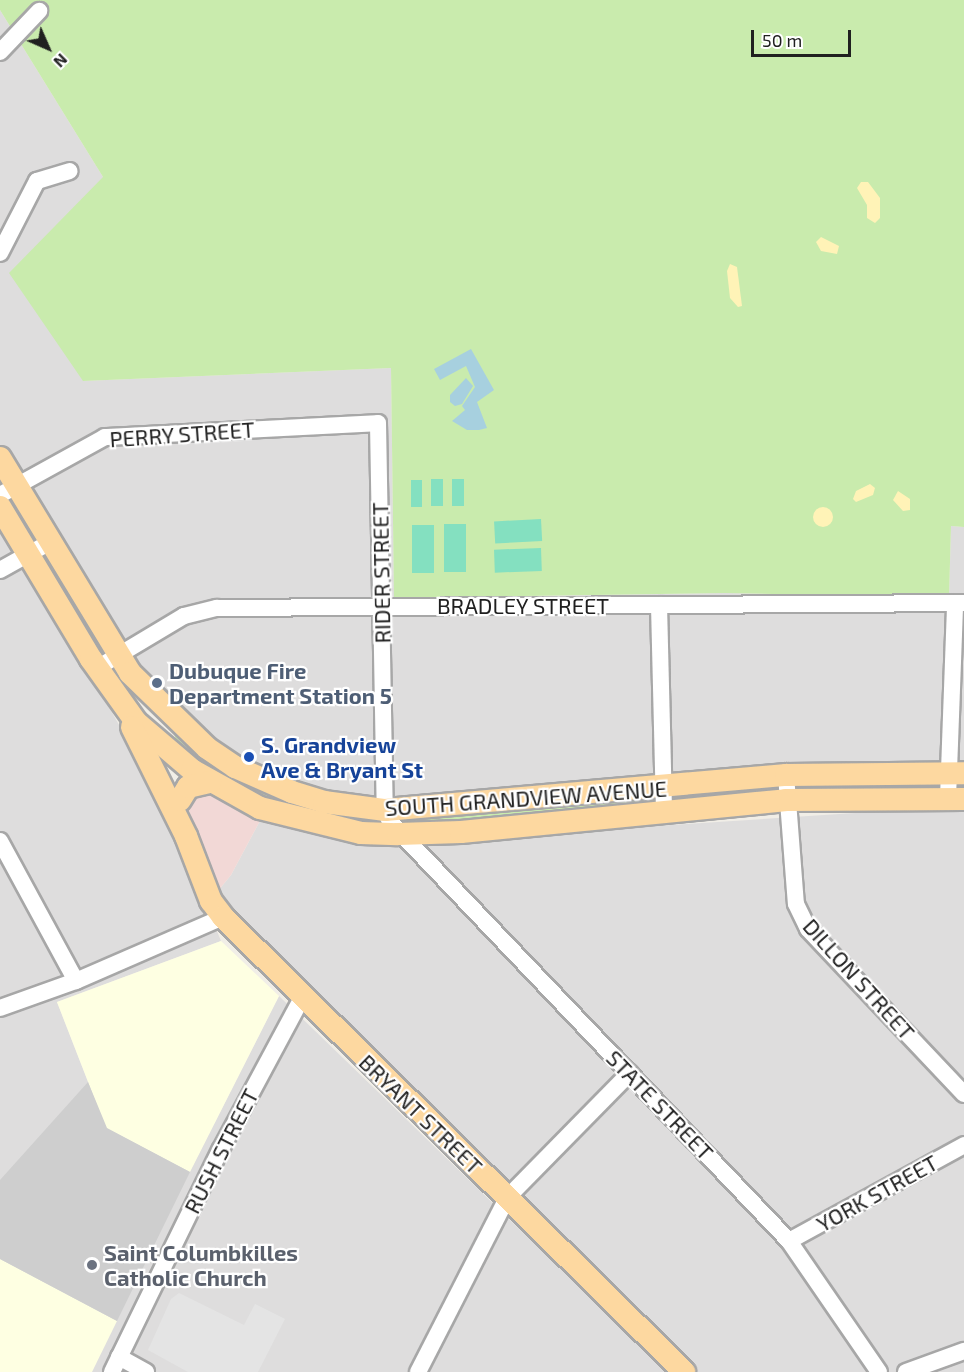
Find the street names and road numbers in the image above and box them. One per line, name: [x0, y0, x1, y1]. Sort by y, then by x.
street label: PERRY STREET: [108, 416, 256, 452]
street label: RIDER STREET: [367, 502, 395, 644]
street label: BRADLEY STREET: [437, 593, 609, 619]
street label: SOUTH GRANDVIEW AVENUE: [384, 775, 668, 821]
street label: DILLON STREET: [798, 913, 920, 1045]
street label: STATE STREET: [601, 1045, 719, 1165]
street label: BRYANT STREET: [354, 1048, 488, 1180]
street label: RUSH STREET: [178, 1084, 264, 1218]
street label: YORK STREET: [812, 1149, 942, 1237]

